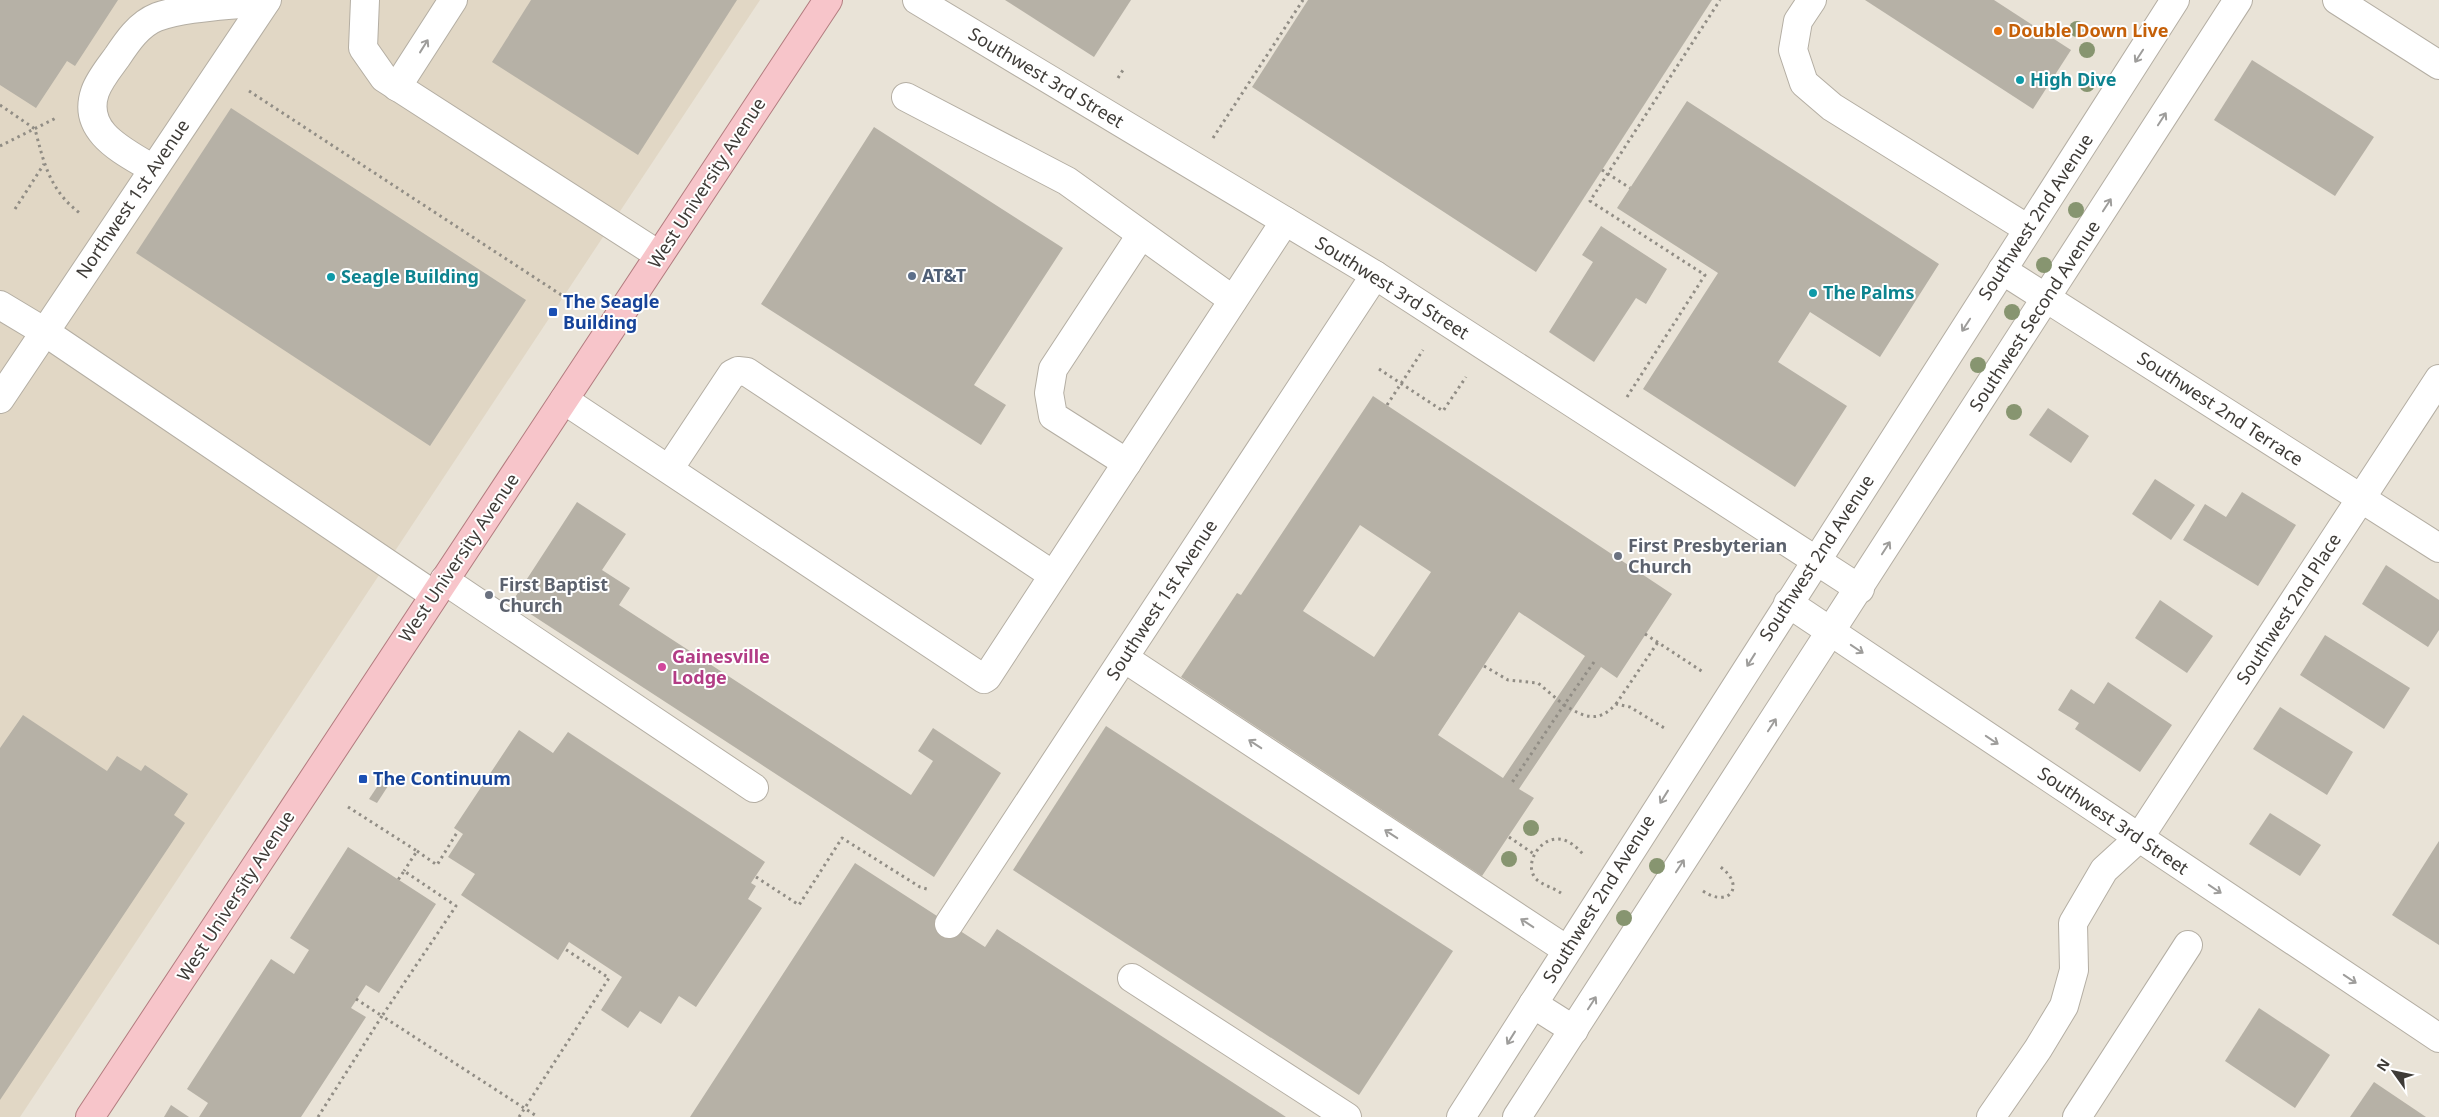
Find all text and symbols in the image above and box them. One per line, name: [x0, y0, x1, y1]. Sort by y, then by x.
place label: Double Down Live: [2008, 18, 2169, 42]
street label: Southwest 3rd Street: [964, 21, 1129, 133]
marker: Double Down Live: [1992, 25, 2004, 37]
one-way arrow: [419, 40, 429, 54]
one-way arrow: [2134, 48, 2144, 62]
place label: High Dive: [2030, 67, 2117, 91]
marker: High Dive: [2014, 74, 2026, 86]
street label: West University Avenue: [642, 93, 770, 272]
one-way arrow: [2158, 112, 2168, 126]
street label: Northwest 1st Avenue: [70, 114, 194, 283]
street label: Southwest 2nd Avenue: [1972, 129, 2098, 304]
one-way arrow: [2101, 198, 2112, 212]
street label: Southwest Second Avenue: [1963, 215, 2105, 416]
street label: Southwest 3rd Street: [1311, 230, 1474, 344]
place label: AT&T: [922, 263, 967, 287]
place label: Seagle Building: [341, 264, 479, 288]
marker: AT&T: [906, 270, 918, 282]
marker: Seagle Building: [325, 271, 337, 283]
place label: The Palms: [1823, 280, 1914, 304]
marker: The Palms: [1807, 287, 1819, 299]
place label: The Seagle Building: [563, 289, 659, 334]
marker: The Seagle Building: [547, 306, 559, 318]
one-way arrow: [1961, 318, 1972, 332]
street label: Southwest 2nd Terrace: [2133, 346, 2308, 471]
street label: West University Avenue: [393, 468, 524, 647]
street label: Southwest 2nd Avenue: [1753, 470, 1879, 645]
street label: Southwest 1st Avenue: [1100, 515, 1222, 684]
street label: Southwest 2nd Place: [2230, 528, 2346, 688]
place label: First Presbyterian Church: [1628, 533, 1787, 578]
one-way arrow: [1881, 541, 1891, 555]
marker: First Presbyterian Church: [1612, 550, 1624, 562]
place label: First Baptist Church: [499, 572, 608, 617]
marker: First Baptist Church: [483, 589, 495, 601]
place label: Gainesville Lodge: [672, 644, 770, 689]
one-way arrow: [1850, 644, 1864, 654]
one-way arrow: [1746, 653, 1757, 667]
marker: Gainesville Lodge: [656, 661, 668, 673]
one-way arrow: [1766, 718, 1777, 732]
one-way arrow: [1985, 735, 1999, 745]
one-way arrow: [1248, 739, 1262, 750]
street label: Southwest 3rd Street: [2033, 761, 2194, 880]
place label: The Continuum: [373, 766, 511, 790]
marker: The Continuum: [357, 773, 369, 785]
one-way arrow: [1659, 790, 1669, 804]
street label: West University Avenue: [171, 806, 299, 985]
street label: Southwest 2nd Avenue: [1537, 810, 1660, 987]
one-way arrow: [1384, 828, 1398, 839]
one-way arrow: [1675, 860, 1685, 874]
one-way arrow: [2207, 884, 2221, 894]
one-way arrow: [1520, 918, 1534, 928]
one-way arrow: [2343, 974, 2357, 984]
one-way arrow: [1587, 996, 1597, 1010]
one-way arrow: [1506, 1030, 1516, 1044]
north arrow: [2369, 1047, 2419, 1097]
text: N: [2372, 1055, 2394, 1075]

